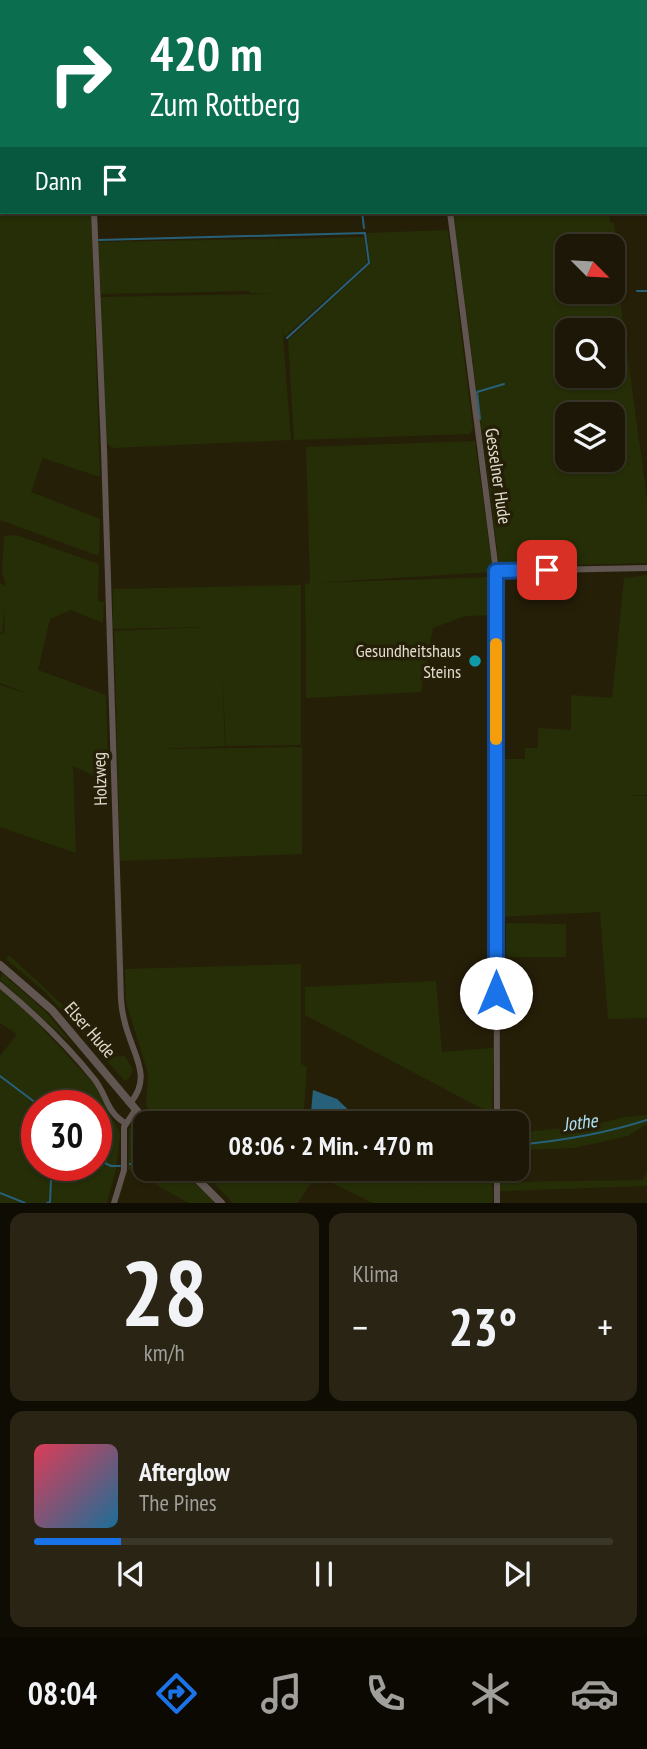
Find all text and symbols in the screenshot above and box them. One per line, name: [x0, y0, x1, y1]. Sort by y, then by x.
text: 420 m: [150, 21, 263, 85]
icon: right: [35, 28, 126, 119]
text: Zum Rottberg: [150, 83, 300, 125]
icon: arrive: [96, 161, 134, 199]
text: Dann: [35, 164, 82, 197]
north arrow: [555, 234, 625, 304]
map controls: [555, 234, 625, 472]
button: search: [555, 318, 625, 388]
button: layers: [555, 402, 625, 472]
street label: Gesselner Hude: [480, 426, 517, 525]
pin: [517, 540, 577, 600]
icon: arrive: [528, 551, 566, 589]
place label: Gesundheitshaus Steins: [356, 639, 461, 683]
marker: Gesundheitshaus Steins: [467, 653, 483, 669]
street label: Holzweg: [87, 752, 112, 806]
position arrow: [459, 956, 533, 1030]
street label: Elser Hude: [60, 997, 121, 1062]
speed limit sign: 30: [21, 1090, 112, 1181]
water label: Jothe: [560, 1108, 600, 1136]
text: 08:06 · 2 Min. · 470 m: [229, 1129, 433, 1162]
text: 28: [121, 1233, 208, 1351]
text: Klima: [353, 1259, 398, 1288]
text: 23°: [448, 1293, 517, 1360]
text: −: [353, 1302, 368, 1351]
text: +: [597, 1302, 613, 1351]
text: km/h: [144, 1338, 185, 1367]
text: Afterglow: [139, 1455, 230, 1488]
text: The Pines: [139, 1488, 217, 1517]
icon: previous: [112, 1555, 150, 1593]
icon: pause: [305, 1555, 343, 1593]
icon: next: [498, 1555, 536, 1593]
icon: directions: [152, 1669, 201, 1718]
icon: music: [257, 1669, 306, 1718]
icon: phone: [361, 1669, 410, 1718]
icon: climate: [466, 1669, 515, 1718]
icon: car: [570, 1669, 619, 1718]
text: 08:04: [28, 1672, 97, 1714]

